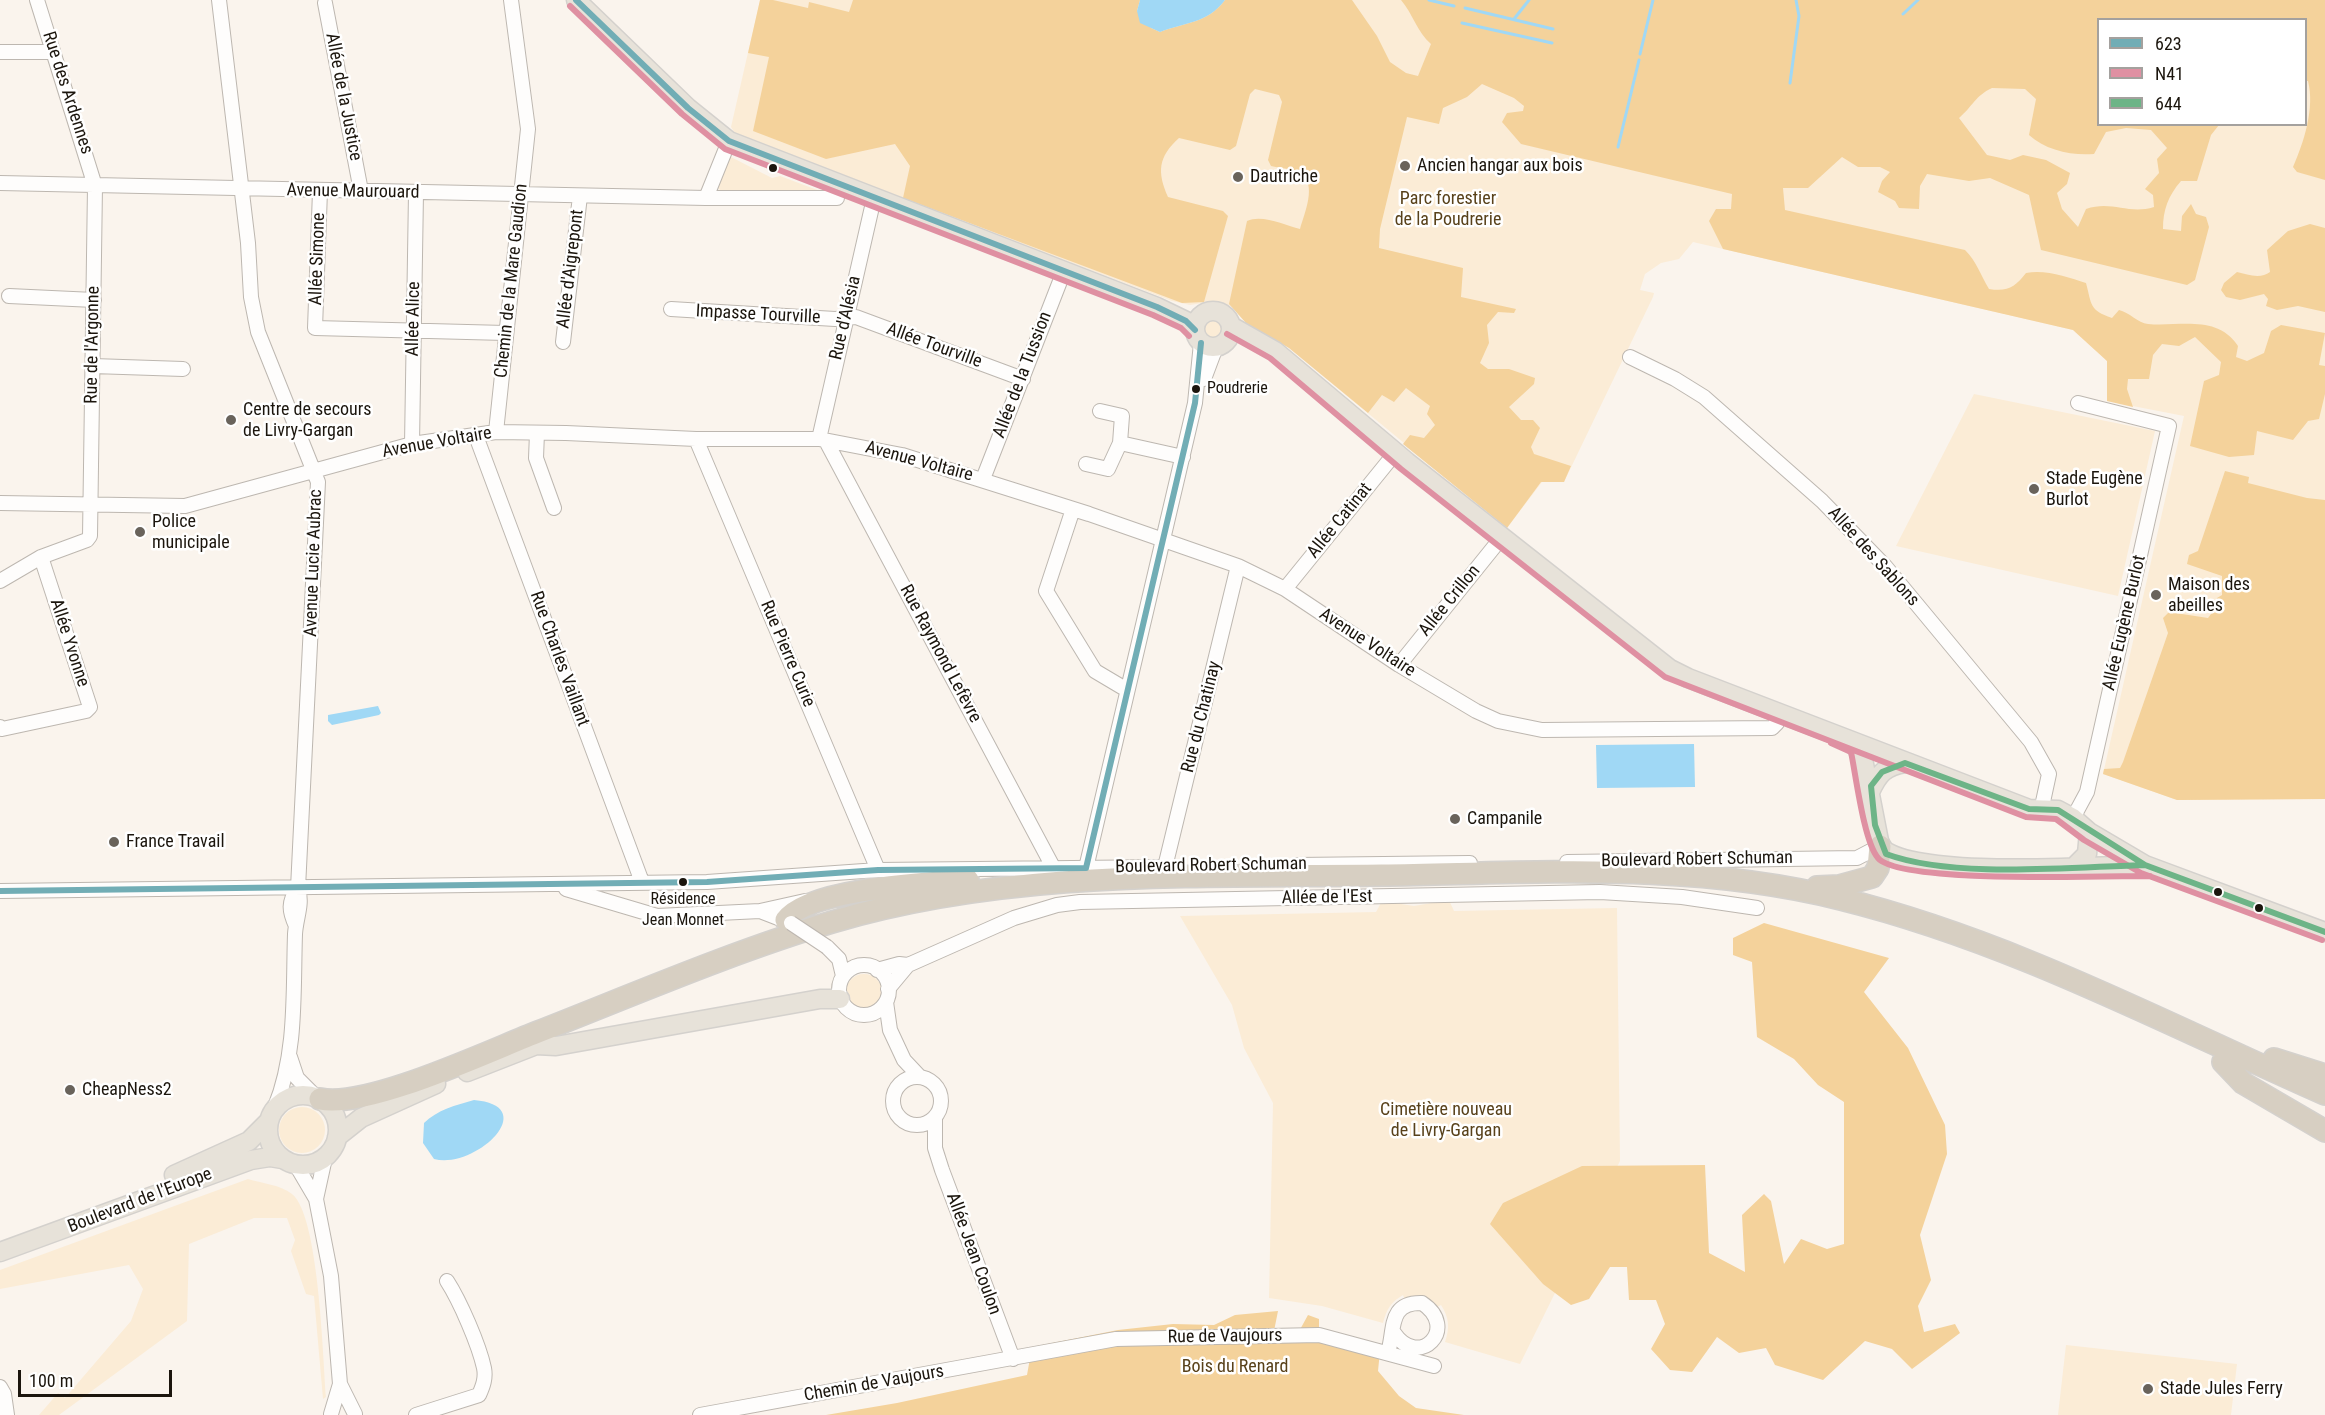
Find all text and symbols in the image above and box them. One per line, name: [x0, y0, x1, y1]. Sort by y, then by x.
legend: [2097, 18, 2307, 126]
street label: Rue des Ardennes: [37, 29, 97, 157]
street label: Allée de la Justice: [320, 31, 366, 163]
text: 623: [2155, 33, 2182, 54]
text: N41: [2155, 63, 2184, 84]
text: 644: [2155, 93, 2182, 114]
place label: Ancien hangar aux bois: [1417, 155, 1583, 177]
marker: Ancien hangar aux bois: [1398, 159, 1412, 173]
unlabelled marker: [767, 162, 779, 174]
place label: Dautriche: [1250, 166, 1318, 188]
marker: Dautriche: [1231, 170, 1245, 184]
street label: Avenue Maurouard: [286, 180, 420, 204]
street label: Chemin de la Mare Gaudion: [491, 183, 533, 379]
park label: Parc forestier de la Poudrerie: [1395, 188, 1501, 230]
street label: Allée d'Aigrepont: [553, 208, 589, 330]
street label: Allée Simone: [306, 212, 330, 306]
street label: Rue d'Alésia: [826, 274, 866, 362]
street label: Allée Alice: [403, 281, 425, 357]
street label: Rue de l'Argonne: [81, 286, 105, 404]
street label: Impasse Tourville: [695, 301, 821, 329]
street label: Allée de la Tussion: [989, 309, 1057, 441]
street label: Allée Tourville: [883, 319, 985, 373]
place label: Poudrerie: [1207, 379, 1268, 399]
marker: Poudrerie: [1190, 383, 1202, 395]
place label: Centre de secours de Livry-Gargan: [243, 399, 371, 442]
marker: Centre de secours de Livry-Gargan: [224, 413, 238, 427]
street label: Avenue Voltaire: [381, 423, 493, 463]
street label: Avenue Voltaire: [863, 437, 975, 487]
place label: Stade Eugène Burlot: [2046, 468, 2143, 510]
street label: Allée Catinat: [1303, 479, 1377, 563]
marker: Stade Eugène Burlot: [2027, 482, 2041, 496]
street label: Avenue Lucie Aubrac: [301, 489, 327, 637]
street label: Allée des Sablons: [1823, 503, 1923, 611]
place label: Police municipale: [152, 511, 230, 554]
marker: Police municipale: [133, 525, 147, 539]
street label: Allée Eugène Burlot: [2099, 553, 2151, 693]
street label: Allée Crillon: [1415, 561, 1485, 641]
place label: Maison des abeilles: [2168, 574, 2250, 616]
street label: Rue Raymond Lefèvre: [895, 581, 985, 727]
marker: Maison des abeilles: [2149, 588, 2163, 602]
street label: Rue Charles Vaillant: [525, 589, 593, 729]
street label: Allée Yvonne: [45, 596, 93, 690]
street label: Rue Pierre Curie: [755, 597, 819, 711]
street label: Avenue Voltaire: [1315, 604, 1419, 682]
street label: Rue du Chatinay: [1178, 659, 1226, 775]
place label: Campanile: [1467, 808, 1542, 830]
marker: Campanile: [1448, 812, 1462, 826]
place label: France Travail: [126, 831, 225, 853]
marker: France Travail: [107, 835, 121, 849]
street label: Boulevard Robert Schuman: [1601, 848, 1793, 872]
street label: Boulevard Robert Schuman: [1115, 854, 1307, 878]
marker: Résidence Jean Monnet: [677, 876, 689, 888]
street label: Allée de l'Est: [1281, 886, 1373, 910]
unlabelled marker: [2212, 886, 2224, 898]
place label: Résidence Jean Monnet: [642, 890, 724, 928]
unlabelled marker: [2253, 902, 2265, 914]
place label: CheapNess2: [82, 1079, 172, 1101]
marker: CheapNess2: [63, 1083, 77, 1097]
park label: Cimetière nouveau de Livry-Gargan: [1380, 1099, 1512, 1142]
street label: Boulevard de l'Europe: [65, 1164, 215, 1238]
street label: Allée Jean Coulon: [941, 1190, 1005, 1318]
street label: Rue de Vaujours: [1167, 1325, 1283, 1349]
park label: Bois du Renard: [1182, 1356, 1288, 1378]
scale bar: [21, 1358, 176, 1396]
street label: Chemin de Vaujours: [802, 1361, 946, 1407]
text: 100 m: [29, 1370, 73, 1391]
place label: Stade Jules Ferry: [2160, 1378, 2283, 1400]
marker: Stade Jules Ferry: [2141, 1382, 2155, 1396]

